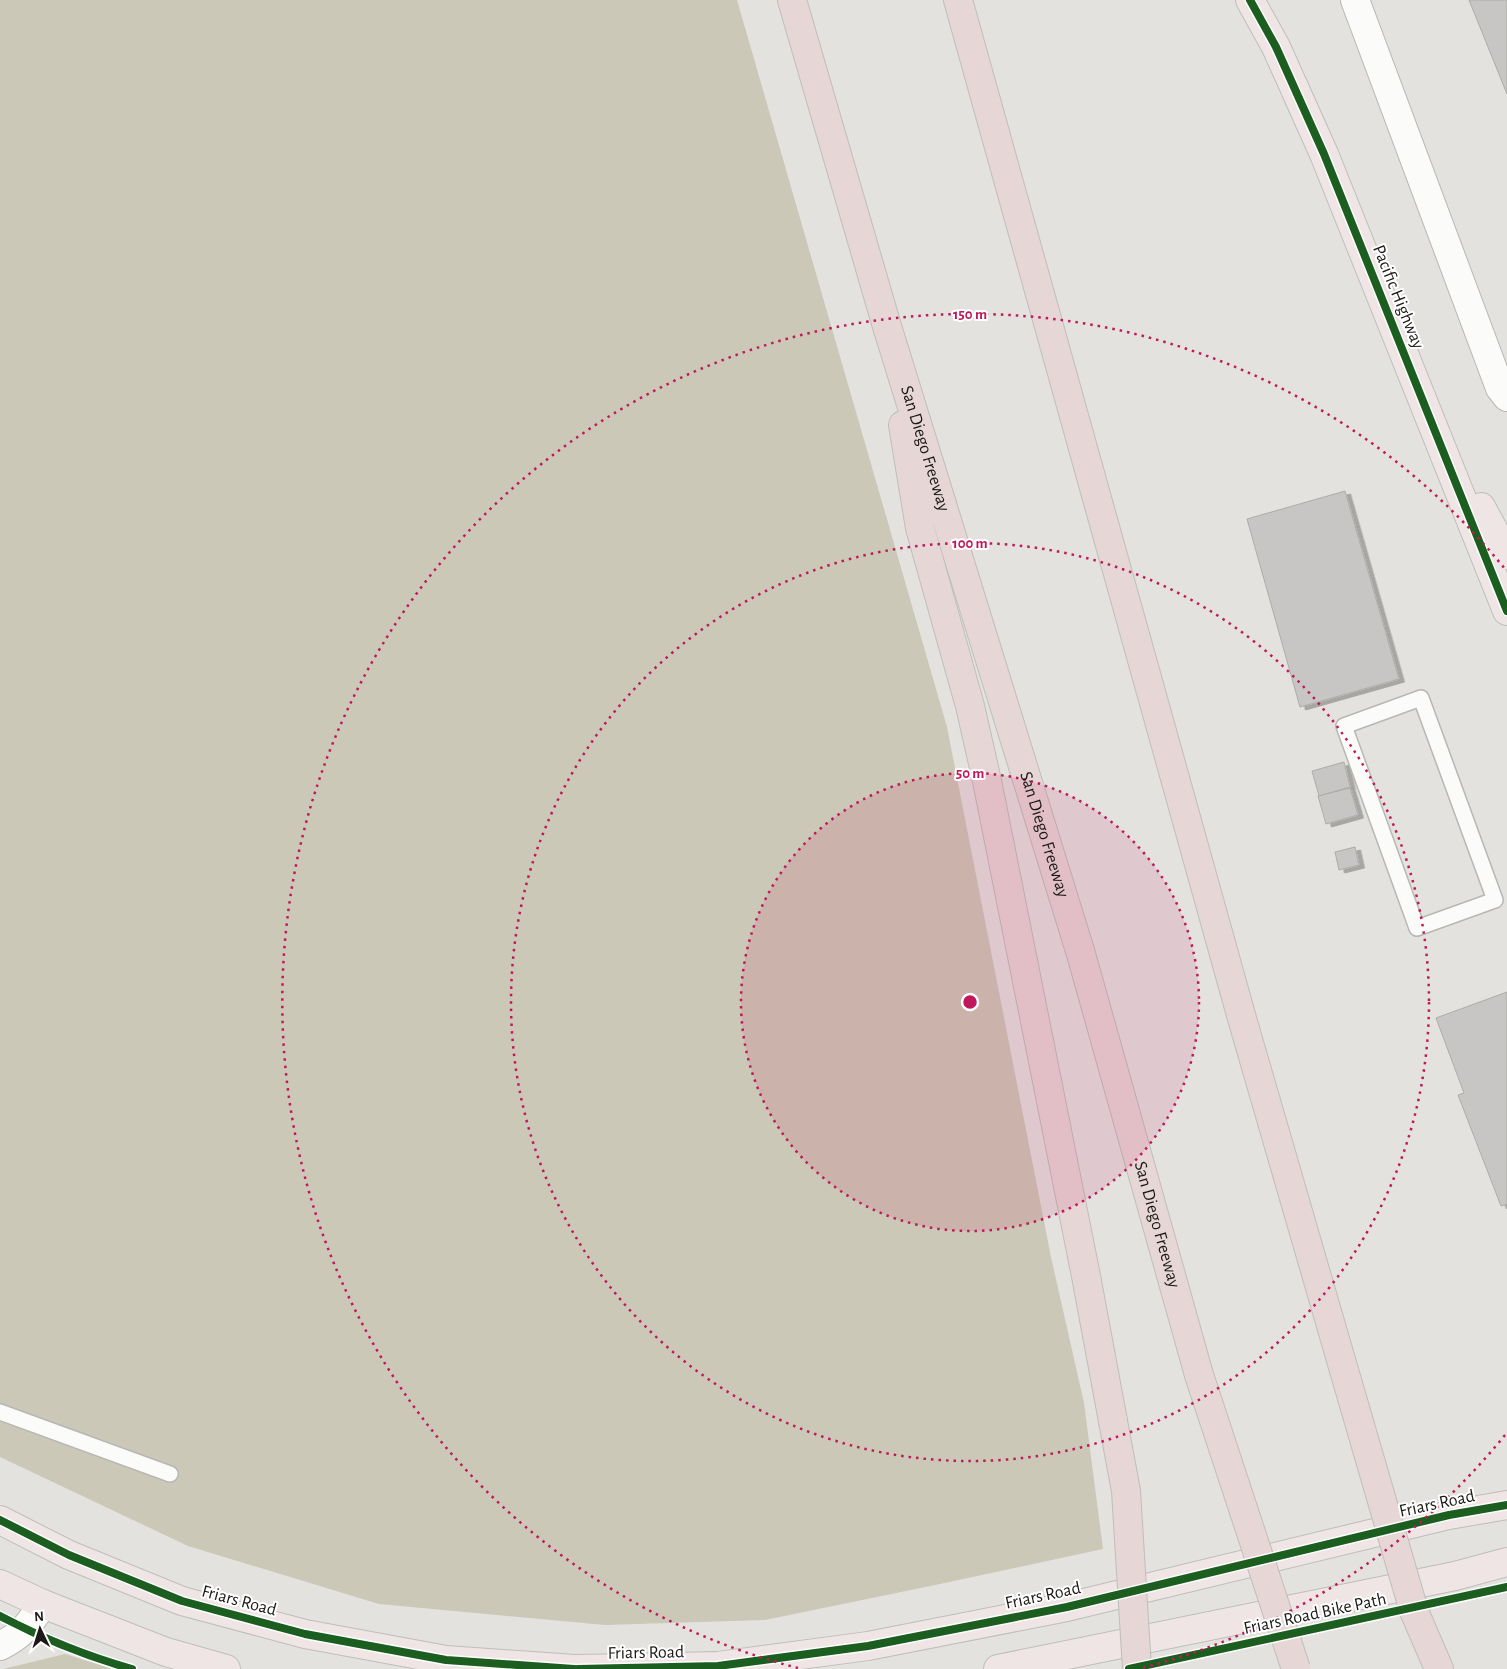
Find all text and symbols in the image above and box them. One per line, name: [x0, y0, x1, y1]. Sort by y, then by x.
street label: Pacific Highway: [1369, 242, 1427, 352]
text: 150 m: [953, 307, 987, 322]
street label: San Diego Freeway: [897, 384, 953, 514]
text: 100 m: [952, 536, 988, 551]
text: 50 m: [956, 766, 984, 781]
street label: San Diego Freeway: [1016, 770, 1072, 900]
centre of rings: [961, 993, 979, 1011]
street label: San Diego Freeway: [1131, 1159, 1183, 1290]
street label: Friars Road: [1398, 1487, 1476, 1521]
street label: Friars Road: [1004, 1579, 1082, 1613]
street label: Friars Road: [200, 1582, 278, 1620]
street label: Friars Road Bike Path: [1242, 1590, 1388, 1638]
north arrow: [15, 1604, 65, 1654]
text: N: [34, 1610, 45, 1624]
street label: Friars Road: [607, 1643, 685, 1663]

